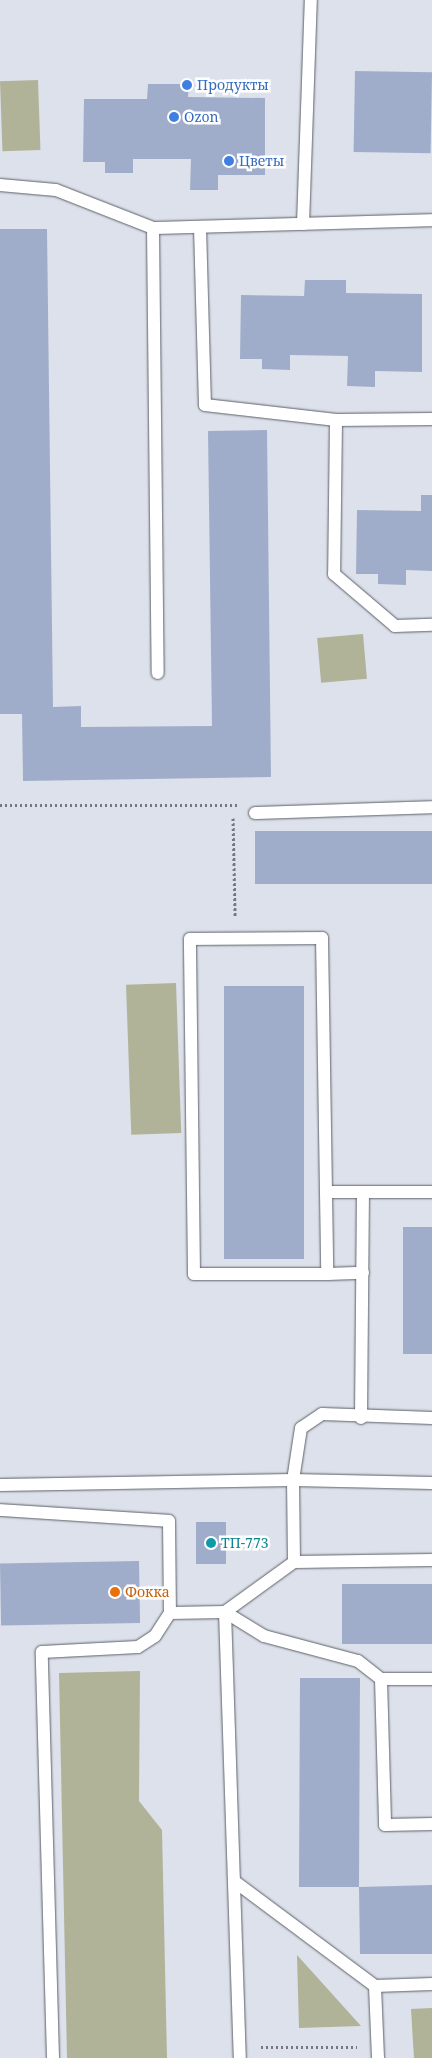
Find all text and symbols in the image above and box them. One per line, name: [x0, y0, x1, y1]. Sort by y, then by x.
place label: Продукты: [197, 77, 269, 93]
marker: Продукты: [181, 79, 193, 91]
place label: Ozon: [184, 109, 219, 125]
marker: Ozon: [168, 111, 180, 123]
place label: Цветы: [239, 153, 284, 169]
marker: Цветы: [223, 155, 235, 167]
place label: ТП-773: [221, 1535, 269, 1551]
marker: ТП-773: [205, 1537, 217, 1549]
place label: Фокка: [125, 1584, 170, 1600]
marker: Фокка: [109, 1586, 121, 1598]

